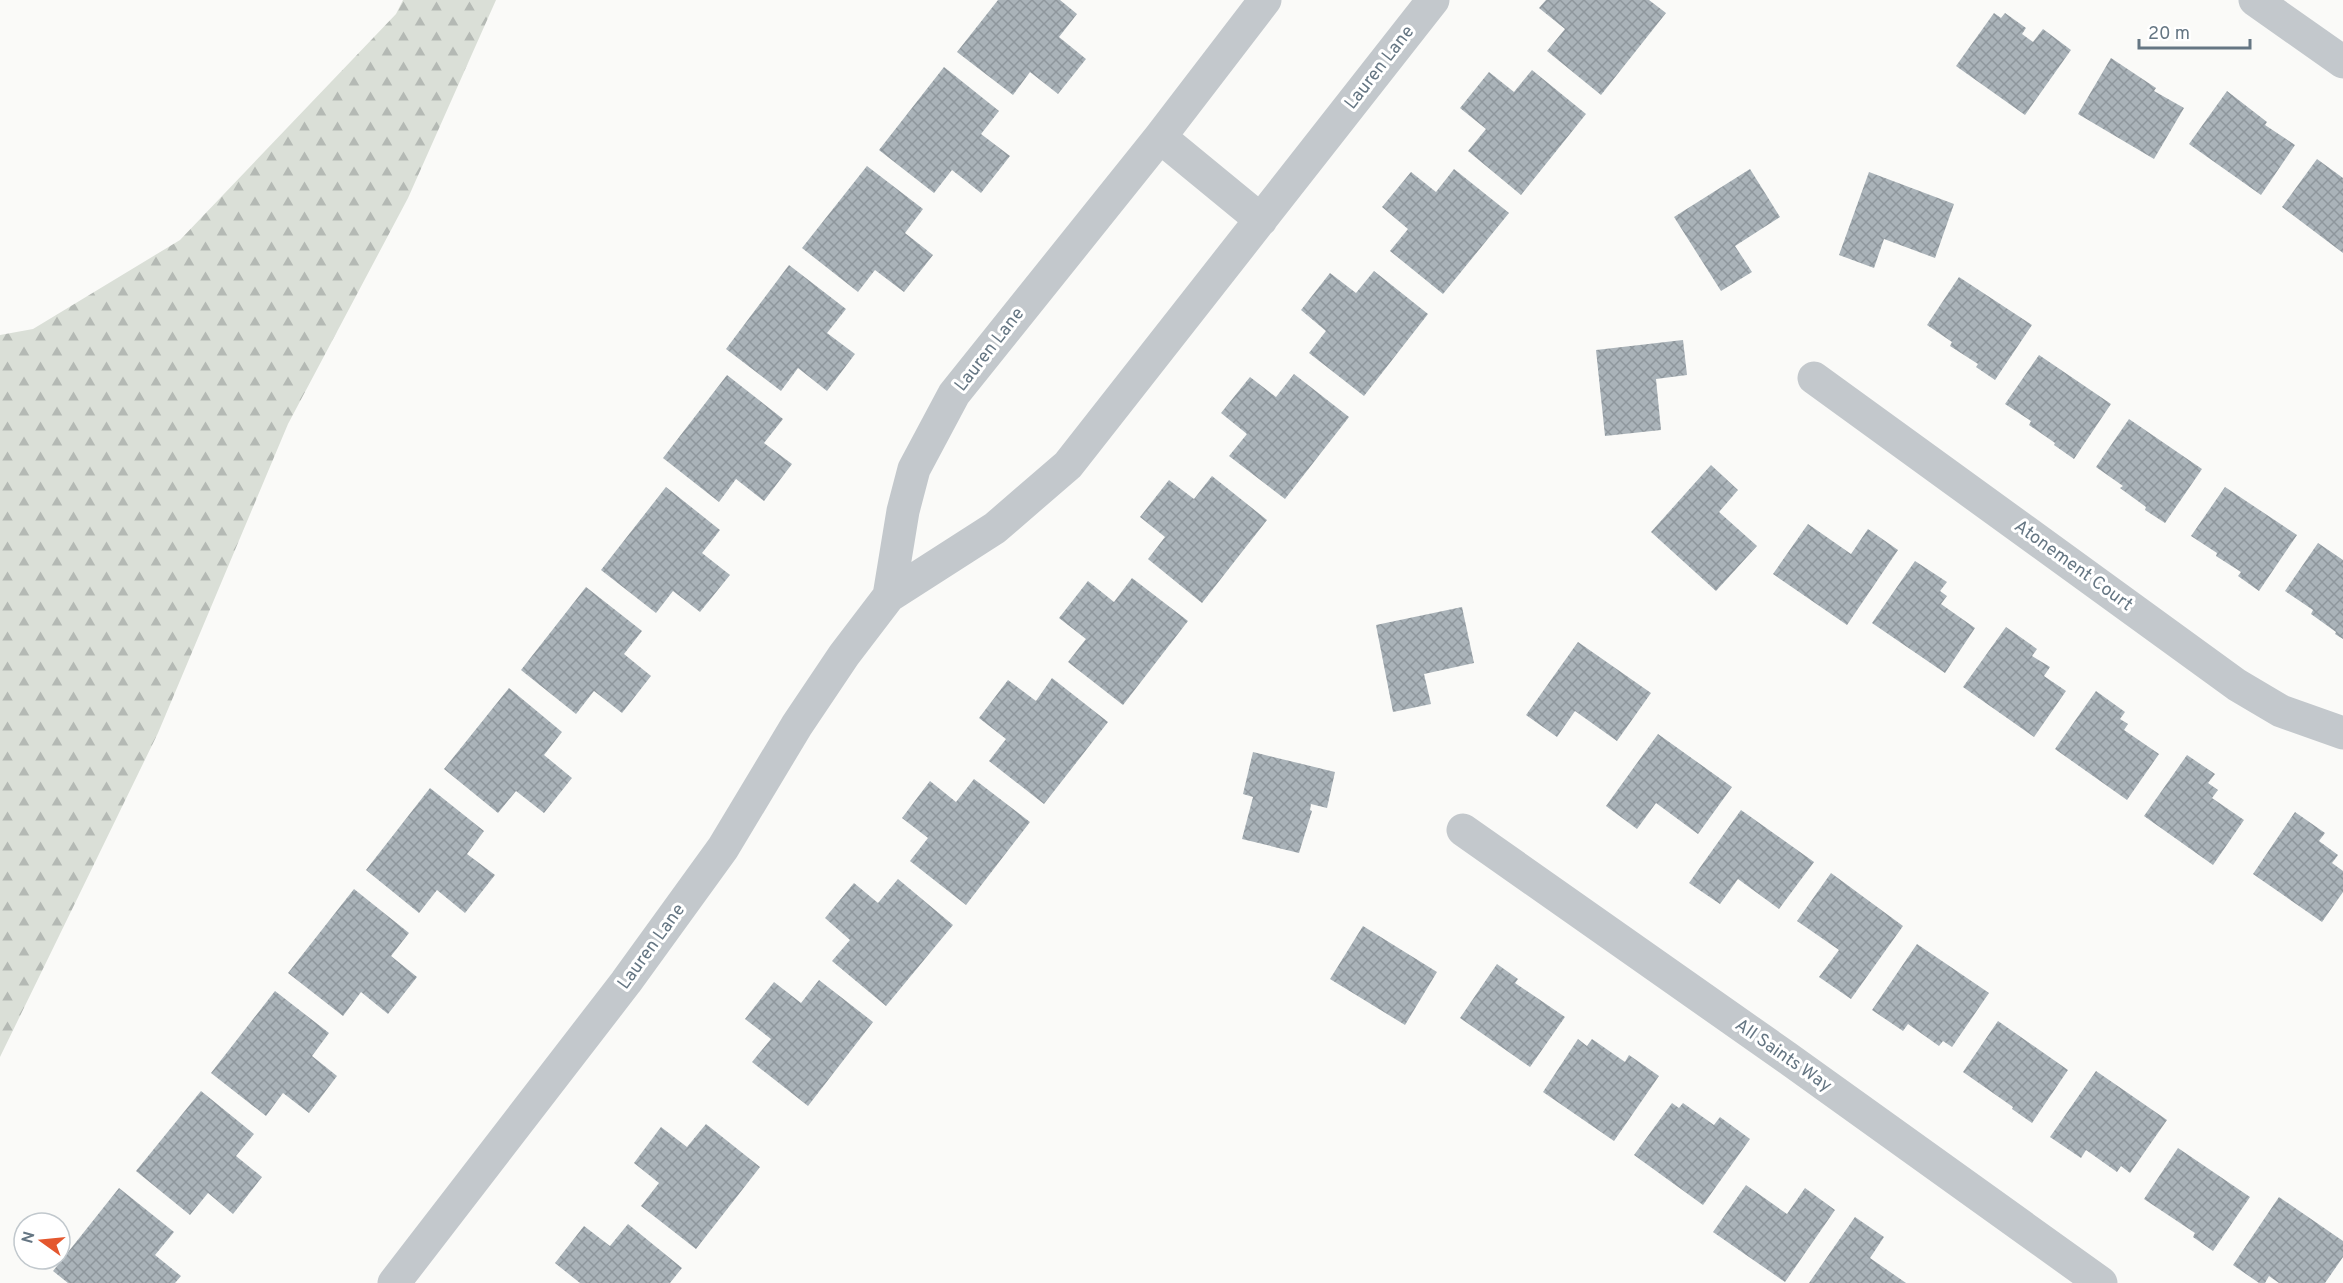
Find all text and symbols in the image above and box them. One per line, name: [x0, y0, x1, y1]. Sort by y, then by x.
scale bar: [2139, 12, 2250, 50]
street label: Lauren Lane: [1340, 21, 1420, 115]
text: 20 m: [2148, 23, 2190, 46]
street label: Lauren Lane: [950, 303, 1030, 397]
street label: Atonement Court: [2009, 515, 2137, 617]
street label: Lauren Lane: [613, 900, 691, 994]
street label: All Saints Way: [1730, 1014, 1836, 1098]
north arrow: [12, 1211, 72, 1271]
text: N: [18, 1229, 41, 1246]

